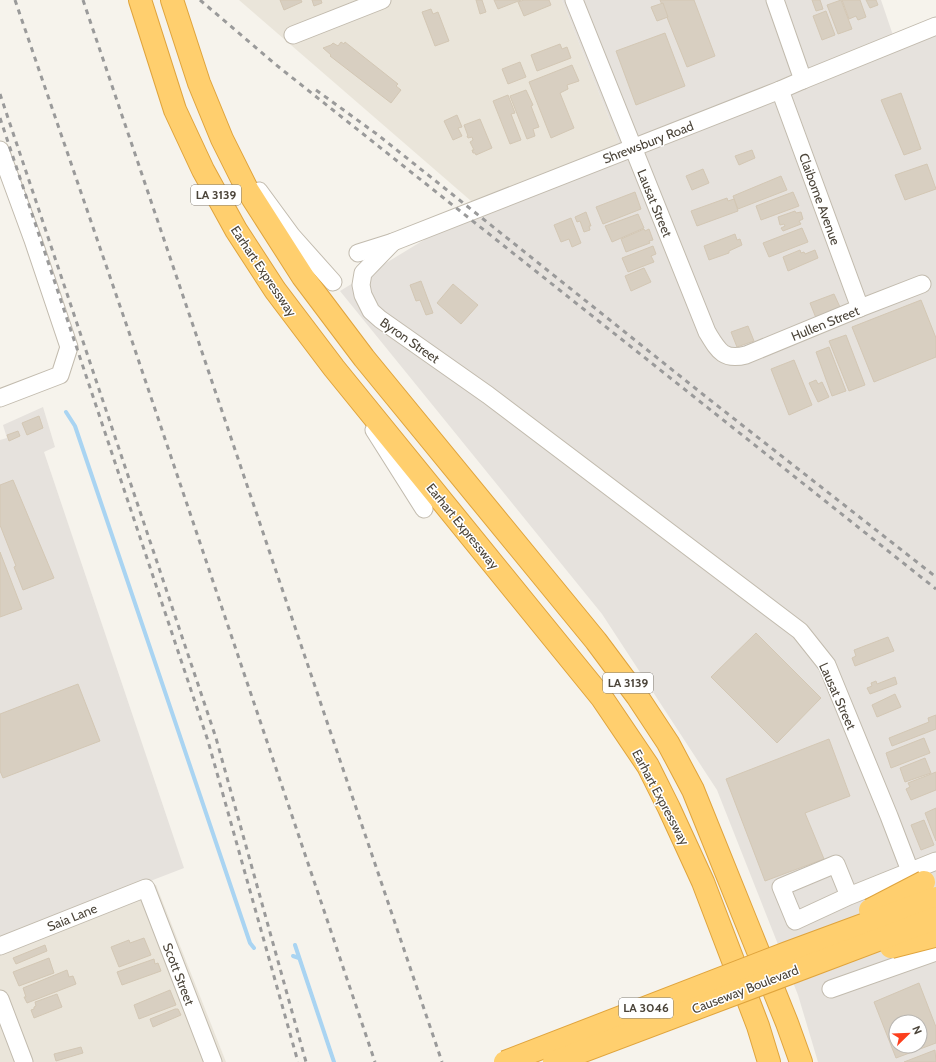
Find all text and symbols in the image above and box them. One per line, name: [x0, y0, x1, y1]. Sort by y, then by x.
street label: Shrewsbury Road: [600, 117, 696, 167]
street label: Claiborne Avenue: [796, 151, 844, 247]
street label: Lausat Street: [634, 167, 676, 240]
road number: LA 3139: [191, 185, 241, 205]
street label: Earhart Expressway: [228, 223, 301, 320]
street label: Hullen Street: [789, 302, 862, 344]
street label: Byron Street: [377, 314, 443, 367]
street label: Earhart Expressway: [423, 480, 503, 573]
street label: Lausat Street: [816, 660, 860, 733]
road number: LA 3139: [603, 673, 653, 693]
street label: Earhart Expressway: [629, 746, 693, 848]
street label: Saia Lane: [45, 900, 100, 934]
street label: Scott Street: [160, 941, 198, 1008]
street label: Causeway Boulevard: [689, 961, 801, 1017]
road number: LA 3046: [619, 998, 673, 1018]
north arrow: [888, 1014, 928, 1054]
text: N: [909, 1024, 925, 1036]

